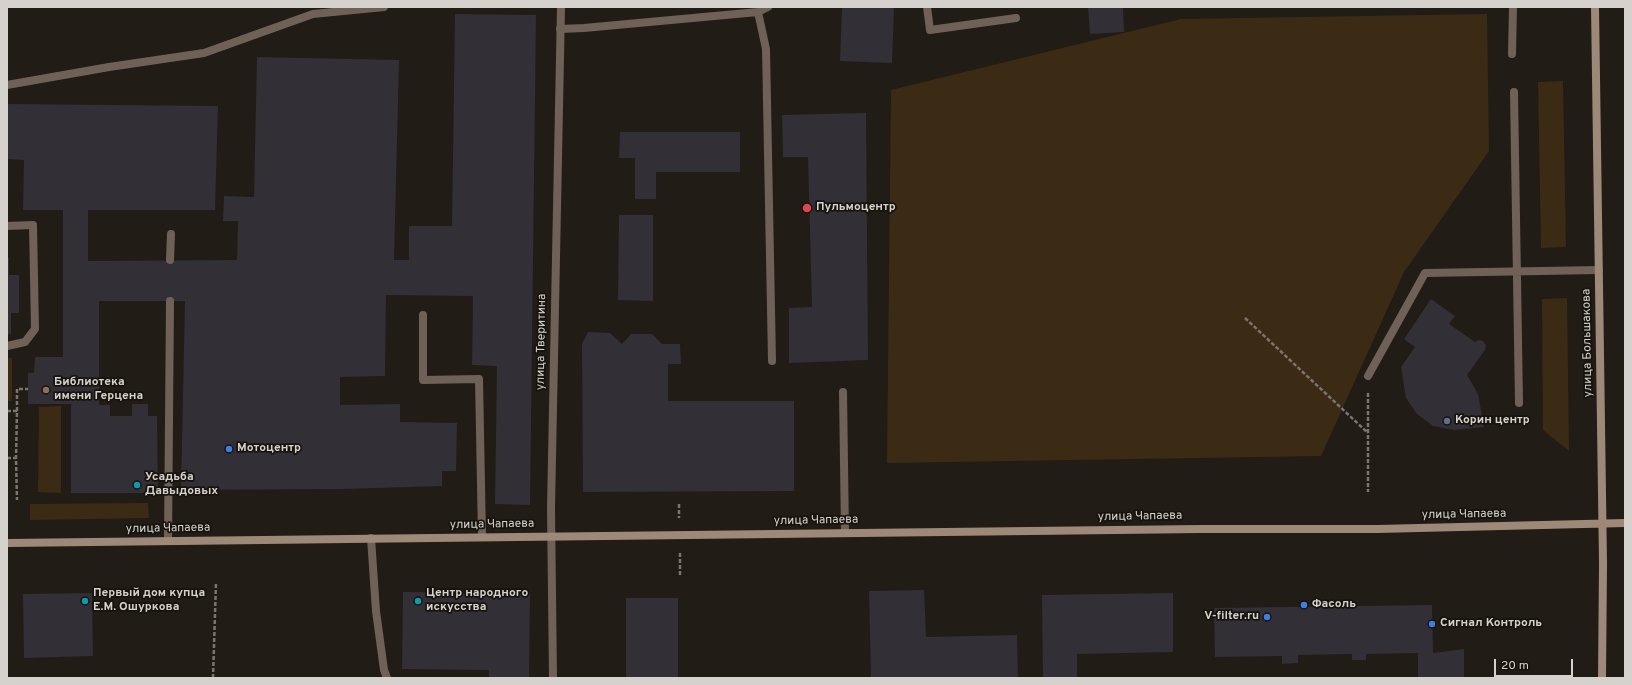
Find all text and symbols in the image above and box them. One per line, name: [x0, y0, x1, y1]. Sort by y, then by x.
place label: Пульмоцентр: [816, 201, 896, 215]
marker: Пульмоцентр: [801, 202, 813, 214]
street label: улица Большакова: [1580, 289, 1596, 397]
street label: улица Тверитина: [534, 294, 550, 390]
place label: Библиотека имени Герцена: [54, 376, 143, 404]
marker: Библиотека имени Герцена: [41, 385, 51, 395]
place label: Корин центр: [1455, 414, 1530, 428]
marker: Корин центр: [1442, 416, 1452, 426]
place label: Мотоцентр: [237, 442, 301, 456]
marker: Мотоцентр: [224, 444, 234, 454]
place label: Усадьба Давыдовых: [145, 471, 218, 499]
marker: Усадьба Давыдовых: [132, 480, 142, 490]
street label: улица Чапаева: [1422, 507, 1506, 523]
street label: улица Чапаева: [1098, 509, 1182, 525]
street label: улица Чапаева: [774, 513, 858, 529]
street label: улица Чапаева: [450, 517, 534, 533]
street label: улица Чапаева: [126, 521, 210, 537]
place label: Первый дом купца Е.М. Ошуркова: [93, 587, 205, 615]
place label: Центр народного искусства: [426, 587, 528, 615]
marker: Первый дом купца Е.М. Ошуркова: [80, 596, 90, 606]
marker: Центр народного искусства: [413, 596, 423, 606]
place label: Фасоль: [1312, 598, 1356, 612]
marker: Фасоль: [1299, 600, 1309, 610]
place label: V-filter.ru: [1204, 610, 1259, 624]
marker: V-filter.ru: [1262, 612, 1272, 622]
place label: Сигнал Контроль: [1440, 617, 1542, 631]
marker: Сигнал Контроль: [1427, 619, 1437, 629]
scale bar: [1496, 651, 1575, 677]
text: 20 m: [1501, 658, 1529, 674]

